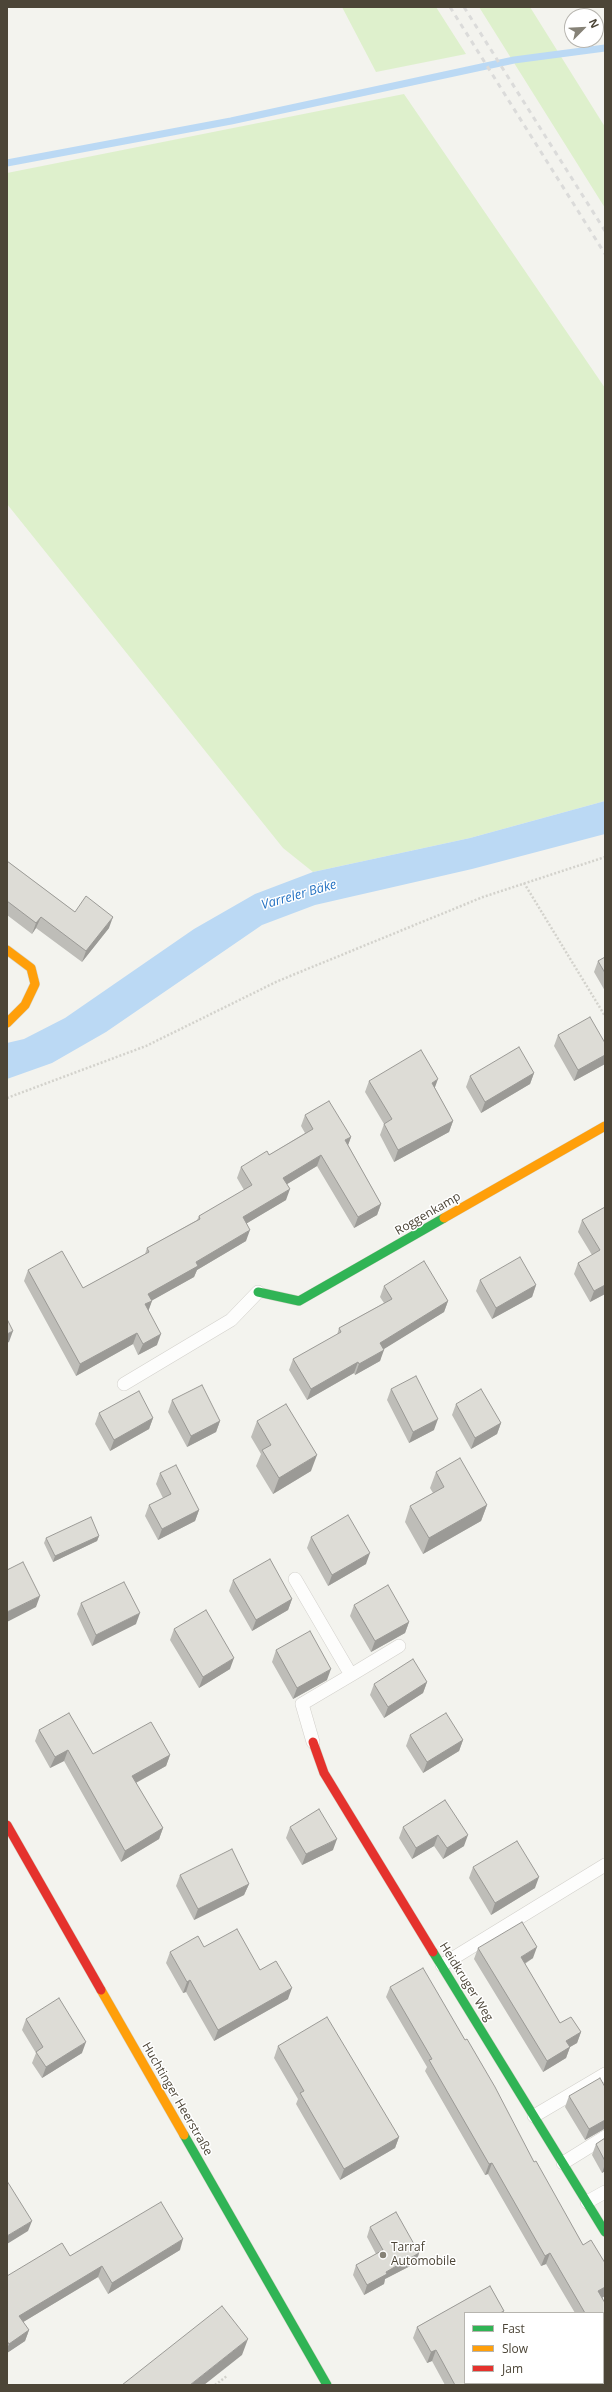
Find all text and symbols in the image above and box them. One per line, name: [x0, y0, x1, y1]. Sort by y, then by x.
north arrow: [564, 8, 604, 48]
text: N: [586, 16, 603, 30]
water label: Varreler Bäke: [260, 877, 338, 913]
street label: Roggenkamp: [393, 1189, 463, 1239]
street label: Heidkruger Weg: [436, 1940, 496, 2024]
street label: Huchtinger Heerstraße: [139, 2040, 215, 2158]
place label: Tarraf Automobile: [391, 2241, 456, 2269]
marker: Tarraf Automobile: [378, 2250, 388, 2260]
legend: [464, 2312, 604, 2384]
text: Fast: [502, 2320, 525, 2337]
text: Slow: [502, 2340, 528, 2357]
text: Jam: [502, 2360, 523, 2377]

